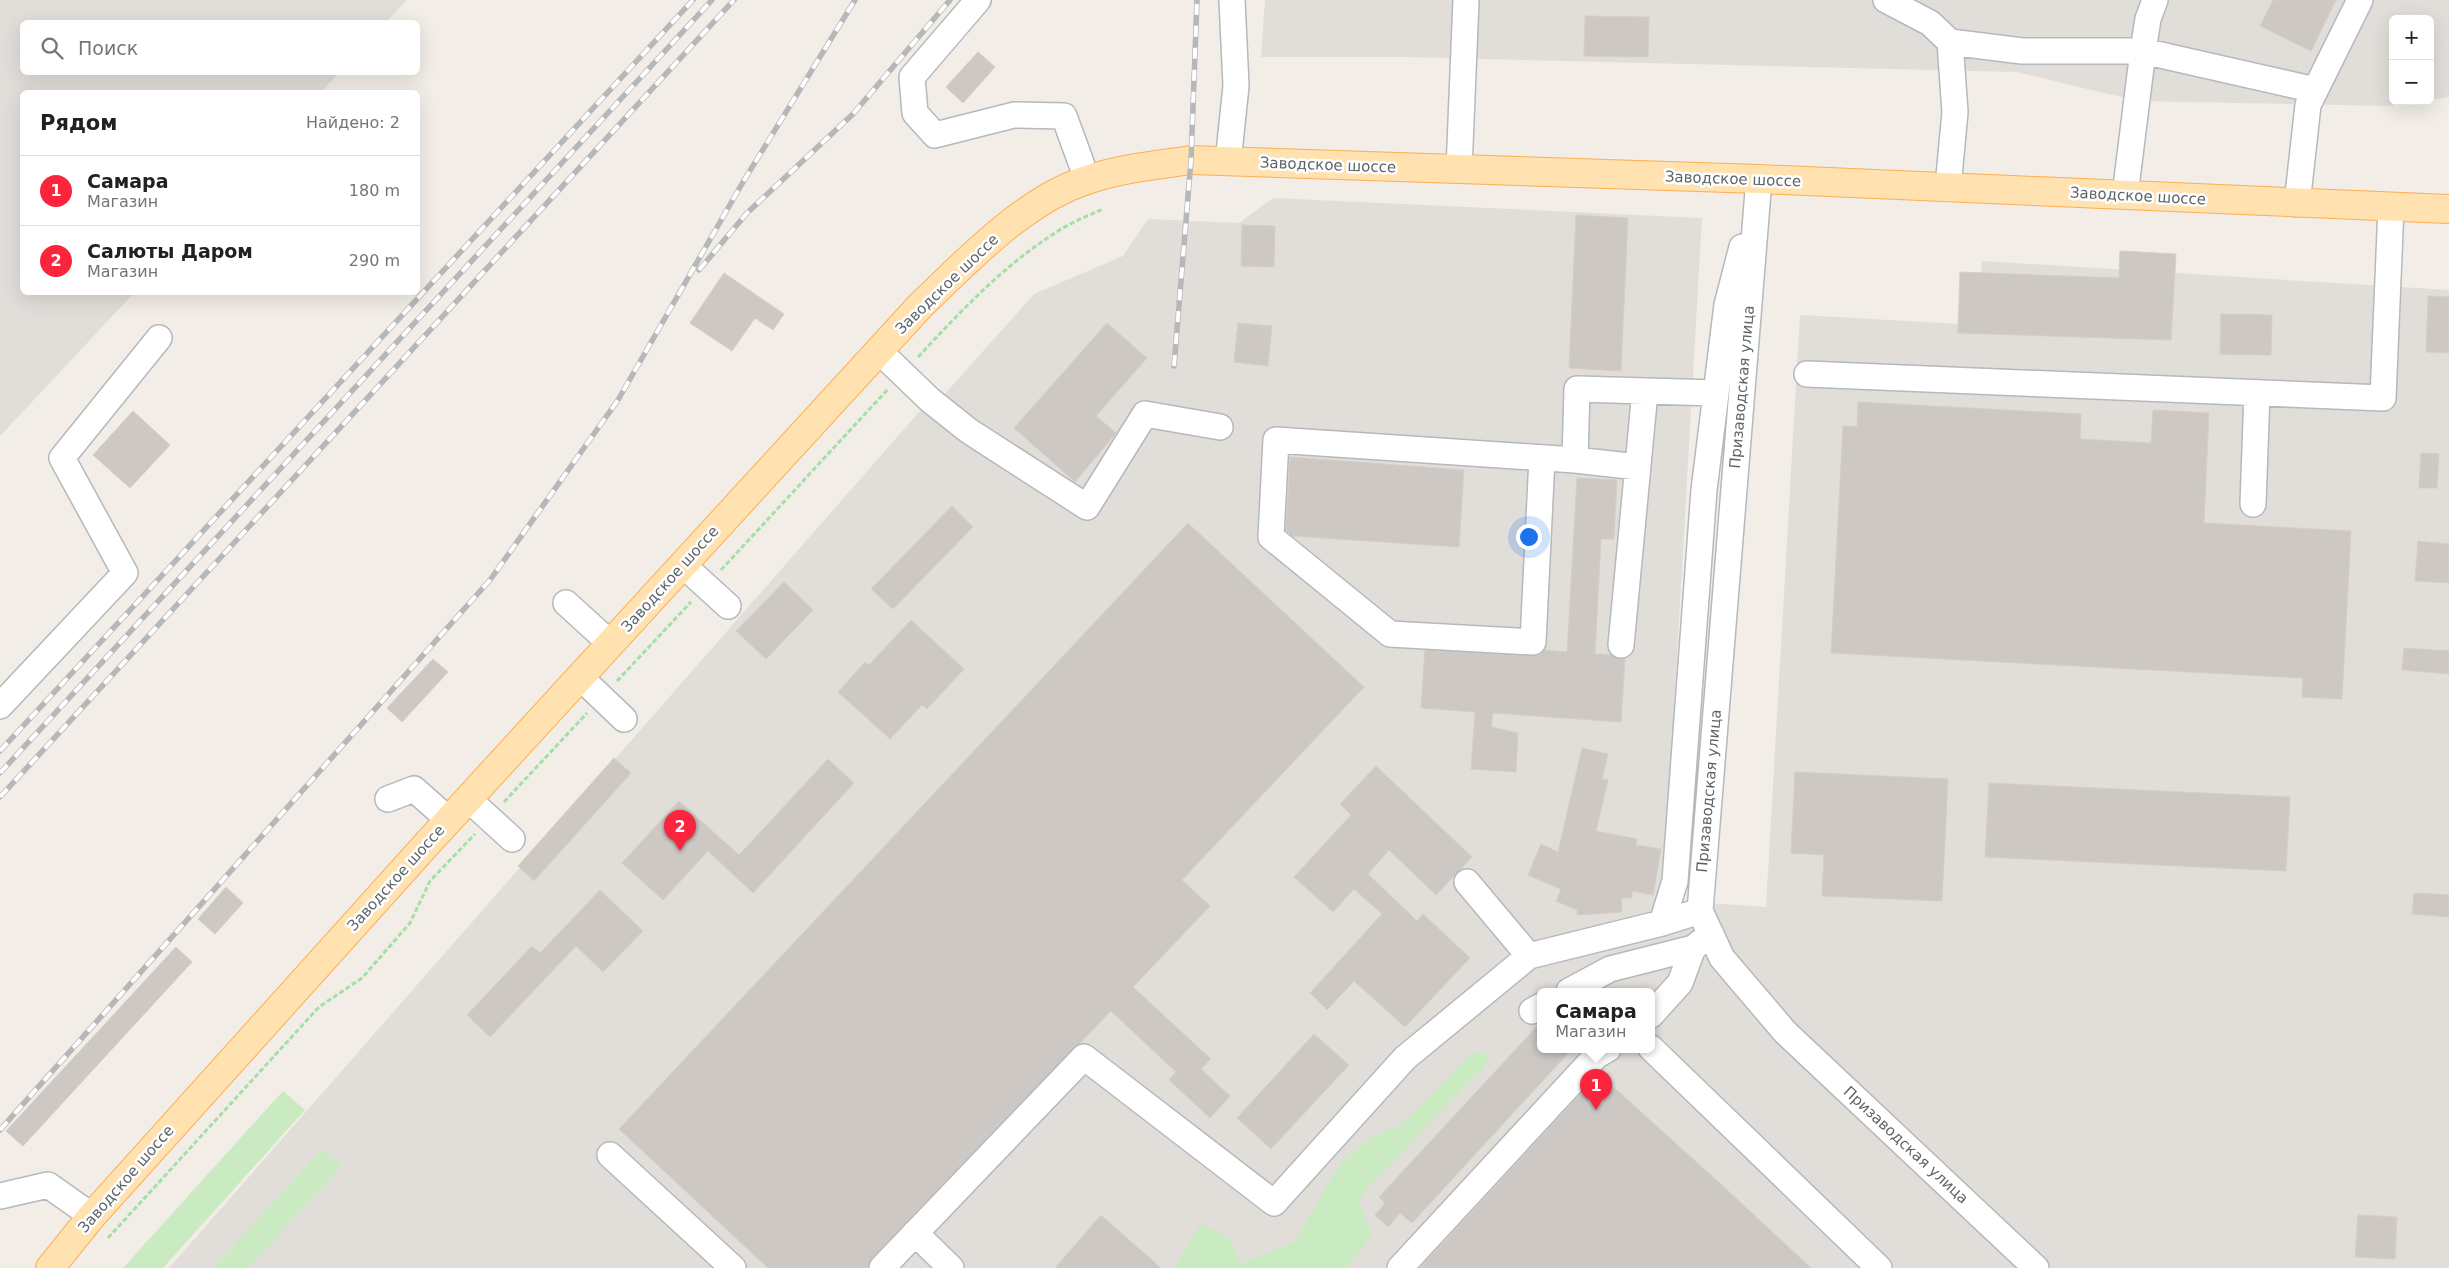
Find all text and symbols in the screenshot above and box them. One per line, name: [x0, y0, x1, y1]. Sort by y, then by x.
map controls: [2389, 15, 2434, 105]
button: +: [2389, 15, 2434, 60]
search box: [20, 20, 420, 75]
icon: search: [38, 34, 66, 62]
text: Поиск: [78, 37, 138, 59]
button: −: [2389, 60, 2434, 105]
text: Рядом: [40, 111, 117, 135]
text: Найдено: 2: [306, 113, 400, 132]
street label: Заводское шоссе: [1260, 154, 1396, 176]
street label: Заводское шоссе: [1665, 168, 1801, 190]
text: Самара: [87, 170, 169, 192]
text: 1: [50, 181, 62, 200]
text: 180 m: [349, 181, 400, 200]
street label: Заводское шоссе: [2069, 183, 2207, 209]
text: Магазин: [87, 192, 158, 211]
street label: Заводское шоссе: [892, 230, 1002, 338]
text: Салюты Даром: [87, 240, 253, 262]
text: 2: [50, 251, 62, 270]
text: 290 m: [349, 251, 400, 270]
text: Магазин: [87, 262, 158, 281]
street label: Призаводская улица: [1726, 305, 1758, 469]
street label: Заводское шоссе: [618, 522, 722, 636]
your location: [1516, 524, 1542, 550]
street label: Призаводская улица: [1693, 709, 1725, 873]
pin: 2: [664, 810, 696, 851]
street label: Заводское шоссе: [344, 821, 448, 935]
popup: [1537, 988, 1655, 1053]
text: Самара: [1555, 1000, 1637, 1022]
text: Магазин: [1555, 1022, 1626, 1041]
pin: 1: [1580, 1069, 1612, 1110]
street label: Призаводская улица: [1840, 1082, 1972, 1208]
street label: Заводское шоссе: [74, 1122, 178, 1236]

